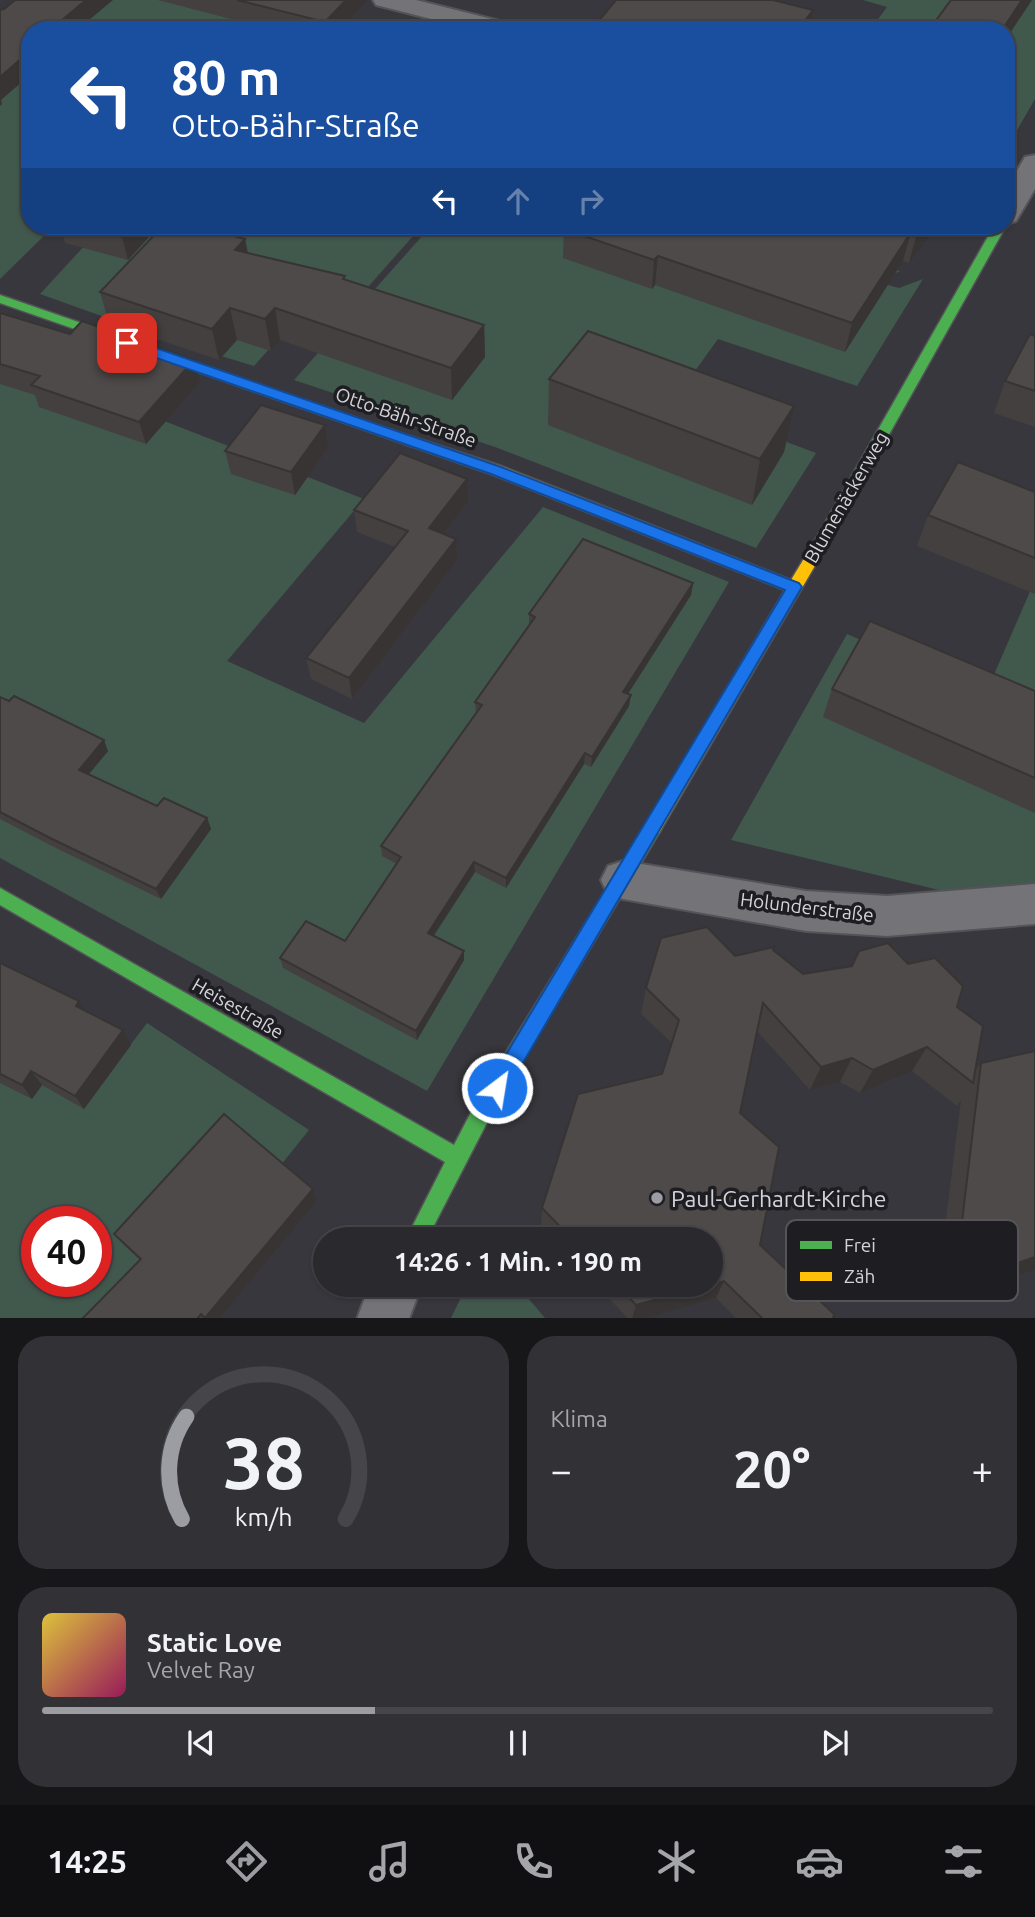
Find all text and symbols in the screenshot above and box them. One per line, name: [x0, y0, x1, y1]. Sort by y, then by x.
icon: left: [56, 49, 147, 140]
text: 80 m: [171, 49, 280, 104]
text: Otto-Bähr-Straße: [171, 107, 420, 143]
icon: left: [426, 182, 464, 220]
icon: ahead: [499, 182, 537, 220]
icon: right: [572, 182, 610, 220]
pin: [97, 313, 157, 373]
icon: arrive: [108, 324, 146, 362]
street label: Otto-Bähr-Straße: [333, 383, 479, 451]
street label: Blumenäckerweg: [800, 428, 892, 566]
street label: Holunderstraße: [739, 888, 875, 926]
street label: Heisestraße: [188, 973, 288, 1043]
position arrow: [460, 1051, 534, 1125]
place label: Paul-Gerhardt-Kirche: [671, 1186, 886, 1211]
marker: Paul-Gerhardt-Kirche: [649, 1190, 665, 1206]
speed limit sign: 40: [21, 1206, 112, 1297]
legend: [786, 1220, 1018, 1301]
text: Frei: [844, 1234, 876, 1256]
text: 14:26 · 1 Min. · 190 m: [394, 1247, 642, 1276]
text: Zäh: [844, 1265, 875, 1287]
text: Klima: [551, 1406, 608, 1431]
text: 38: [222, 1421, 304, 1503]
text: 20°: [733, 1440, 810, 1498]
text: −: [551, 1449, 572, 1491]
text: +: [972, 1449, 993, 1491]
text: km/h: [234, 1502, 292, 1530]
text: Static Love: [147, 1628, 282, 1657]
text: Velvet Ray: [147, 1657, 255, 1682]
icon: previous: [182, 1724, 220, 1762]
icon: pause: [499, 1724, 537, 1762]
icon: next: [816, 1724, 854, 1762]
icon: directions: [222, 1837, 271, 1886]
icon: music: [365, 1837, 414, 1886]
icon: phone: [509, 1837, 558, 1886]
icon: climate: [652, 1837, 701, 1886]
icon: car: [795, 1837, 844, 1886]
icon: filters: [939, 1837, 988, 1886]
text: 14:25: [47, 1843, 127, 1879]

